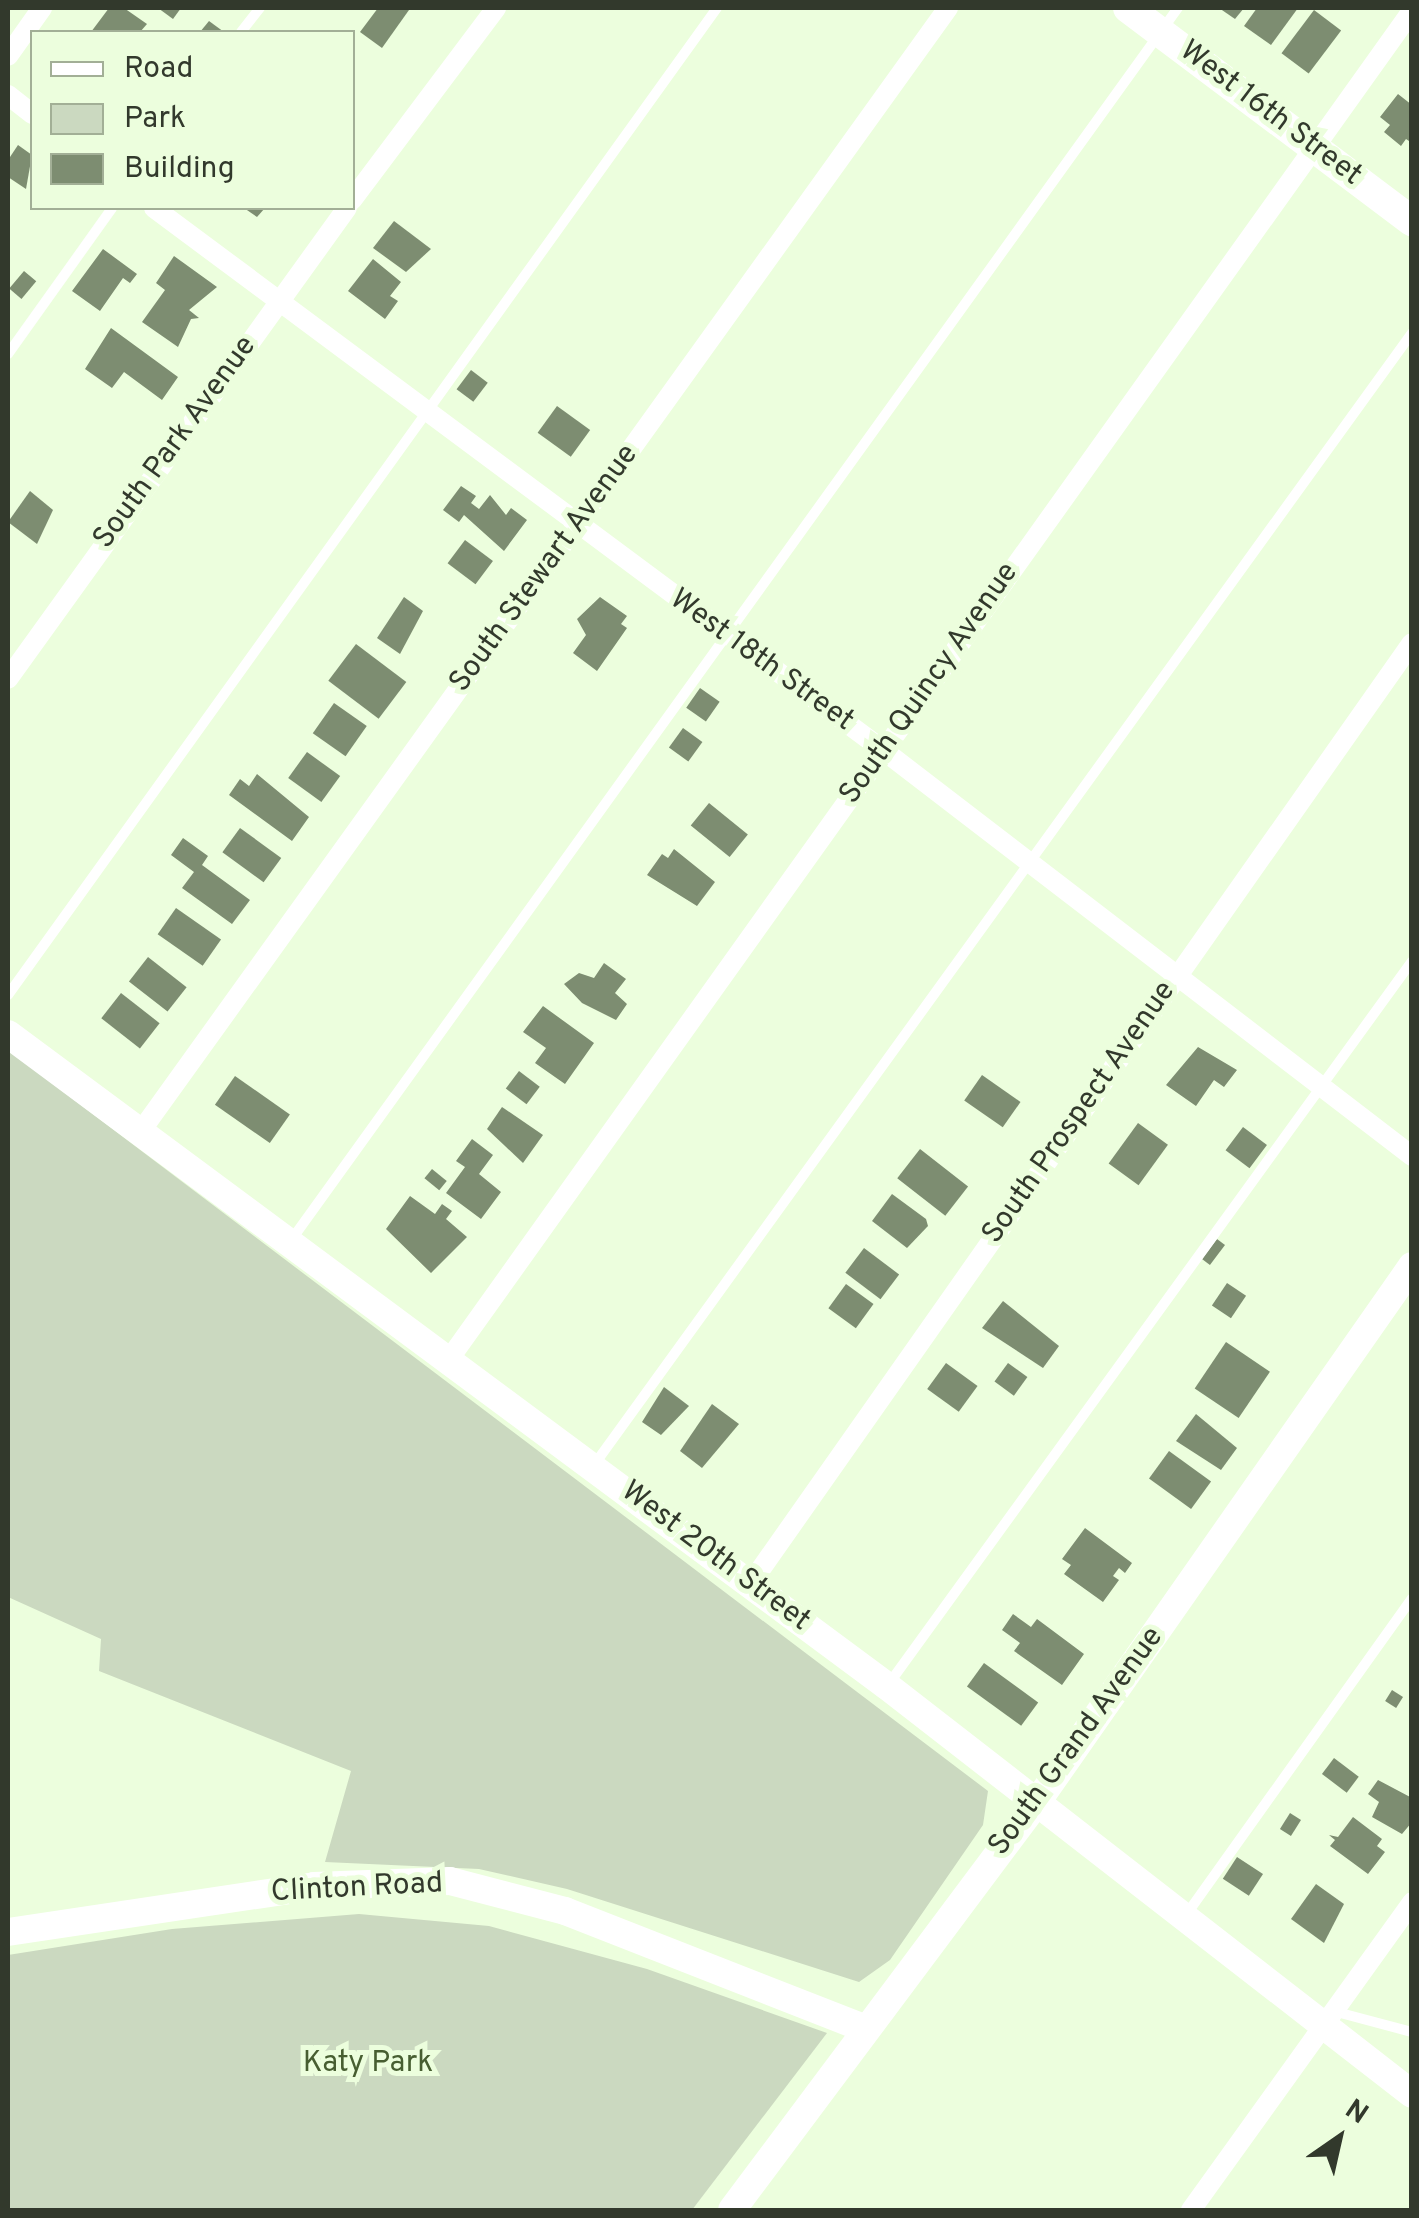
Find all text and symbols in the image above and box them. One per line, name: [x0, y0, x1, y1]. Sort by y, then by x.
legend: [30, 30, 355, 210]
street label: West 16th Street: [1172, 34, 1368, 194]
text: Road: [124, 51, 193, 88]
text: Park: [124, 101, 186, 138]
text: Building: [124, 151, 235, 188]
street label: South Park Avenue: [86, 329, 266, 557]
street label: South Stewart Avenue: [443, 438, 647, 700]
street label: South Quincy Avenue: [833, 556, 1027, 812]
street label: West 18th Street: [662, 582, 860, 740]
street label: South Prospect Avenue: [975, 974, 1185, 1252]
street label: West 20th Street: [613, 1474, 817, 1640]
street label: South Grand Avenue: [982, 1620, 1172, 1864]
street label: Clinton Road: [270, 1867, 444, 1911]
park label: Katy Park: [303, 2046, 433, 2082]
north arrow: [1289, 2088, 1389, 2188]
text: N: [1337, 2093, 1374, 2134]

